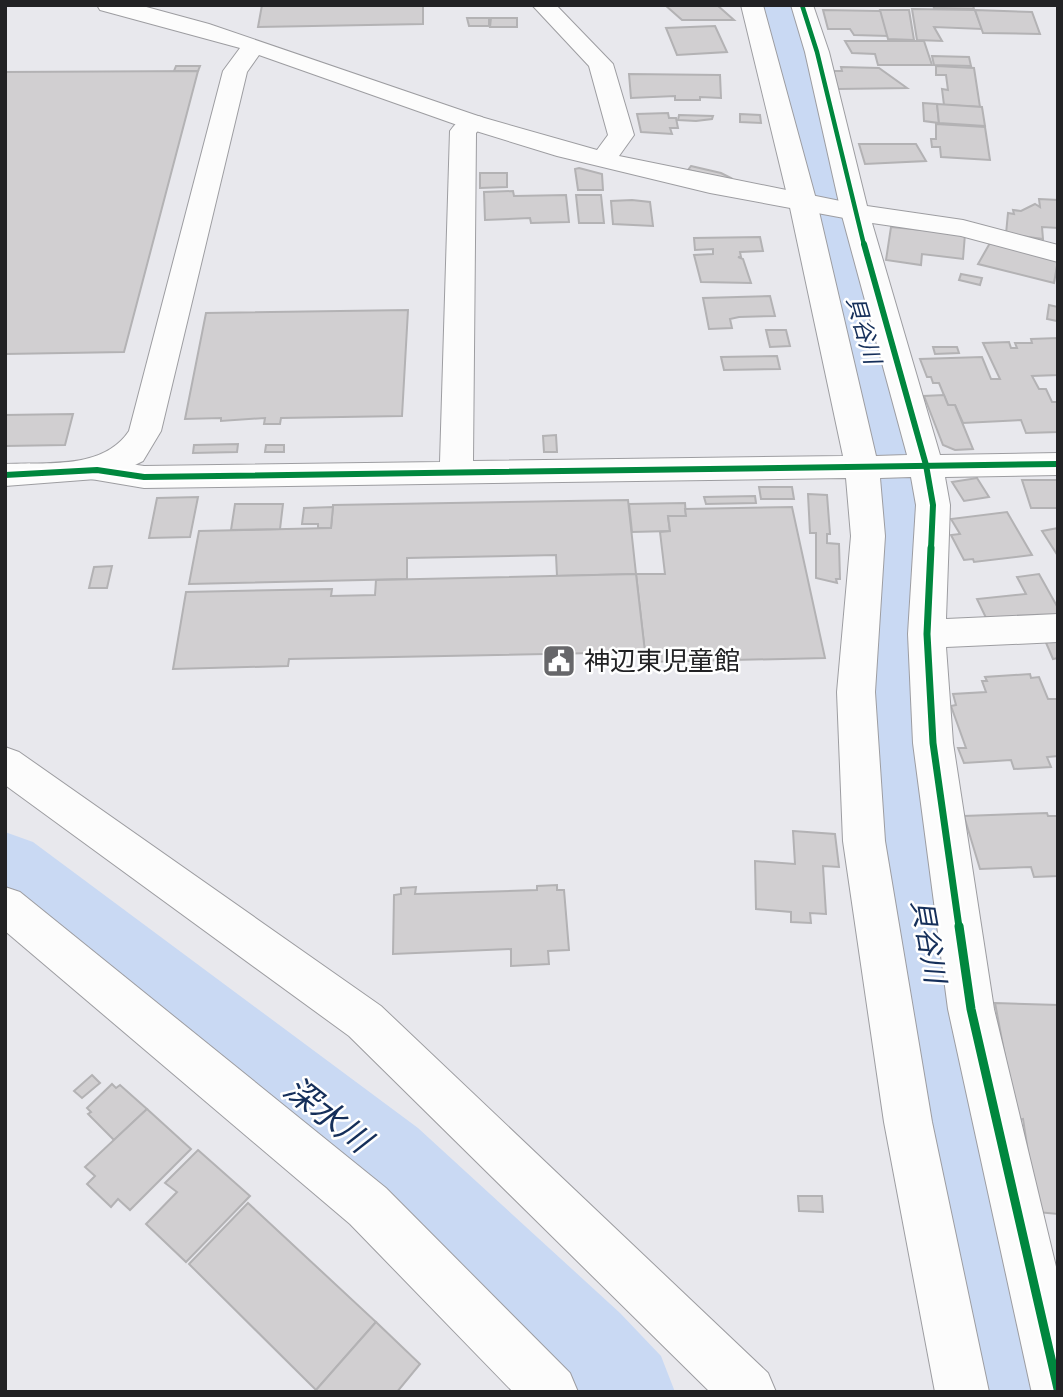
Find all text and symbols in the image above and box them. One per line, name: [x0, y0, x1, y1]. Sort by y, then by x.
water label: 貝谷川: [841, 293, 888, 370]
public building icon: 神辺東児童館: [540, 642, 578, 680]
place label: 神辺東児童館: [584, 645, 740, 677]
water label: 貝谷川: [905, 897, 954, 988]
water label: 深水川: [277, 1068, 382, 1162]

